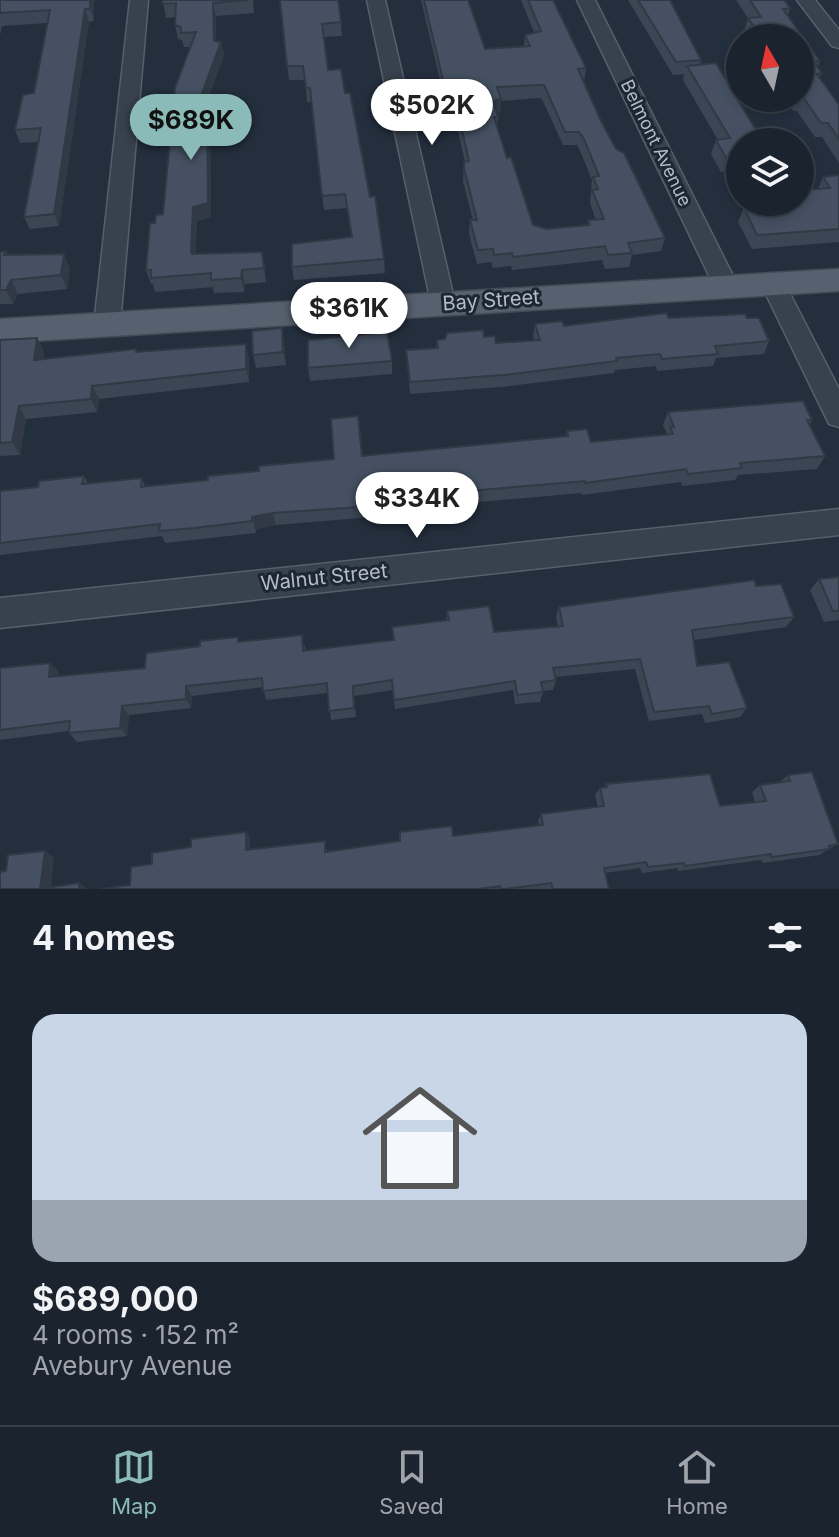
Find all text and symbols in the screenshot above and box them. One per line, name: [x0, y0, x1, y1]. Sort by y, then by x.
north arrow: [726, 24, 814, 112]
map controls: [726, 24, 814, 216]
street label: Belmont Avenue: [617, 76, 696, 209]
pin: $502K: [376, 79, 488, 147]
text: $502K: [389, 89, 475, 120]
pin: $689K: [135, 94, 247, 162]
text: $689K: [148, 104, 234, 135]
button: layers: [726, 128, 814, 216]
pin: $361K: [293, 282, 405, 350]
street label: Bay Street: [442, 285, 541, 315]
text: $361K: [309, 292, 389, 323]
pin: $334K: [361, 472, 473, 540]
text: $334K: [374, 482, 460, 513]
street label: Walnut Street: [260, 558, 389, 596]
icon: filters: [763, 915, 807, 959]
text: 4 homes: [32, 917, 175, 958]
icon: home: [348, 1066, 492, 1210]
text: $689,000: [32, 1278, 199, 1319]
text: 4 rooms · 152 m²: [32, 1319, 239, 1350]
text: Avebury Avenue: [32, 1350, 232, 1381]
tab: Map: [111, 1445, 157, 1519]
tab: Saved: [379, 1445, 444, 1519]
tab: Home: [666, 1445, 728, 1519]

